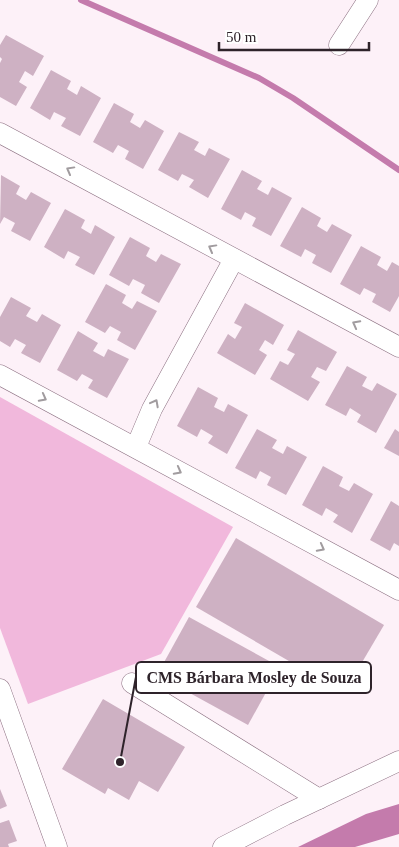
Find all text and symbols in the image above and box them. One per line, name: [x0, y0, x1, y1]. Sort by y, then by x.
scale bar: [219, 20, 369, 52]
text: 50 m: [226, 29, 257, 45]
one-way arrow: [66, 167, 75, 177]
one-way arrow: [209, 244, 218, 254]
one-way arrow: [352, 320, 361, 330]
one-way arrow: [38, 392, 47, 402]
one-way arrow: [149, 399, 159, 408]
one-way arrow: [173, 465, 182, 475]
one-way arrow: [316, 542, 325, 552]
callout: CMS Bárbara Mosley de Souza: [136, 662, 371, 693]
text: CMS Bárbara Mosley de Souza: [146, 669, 362, 687]

